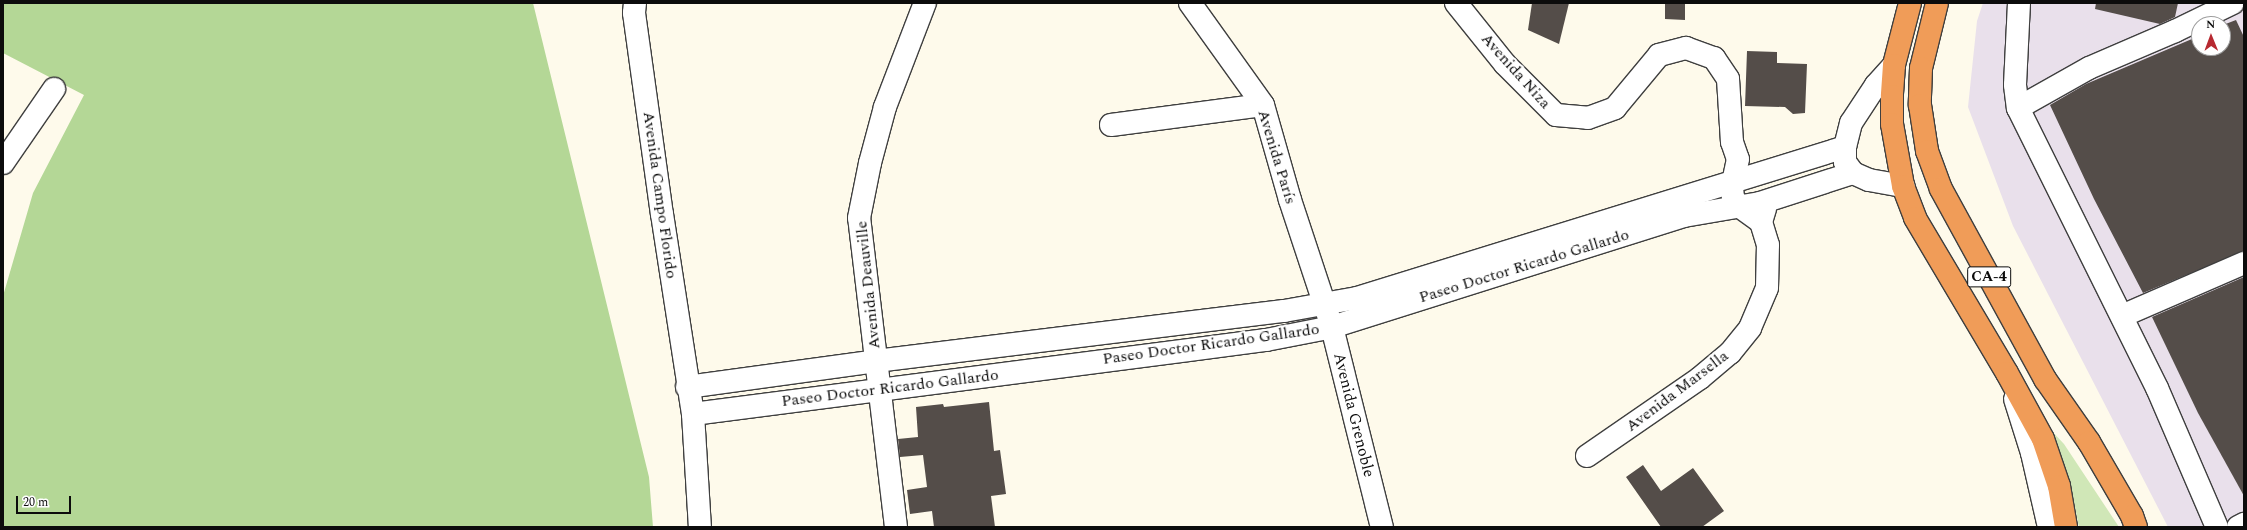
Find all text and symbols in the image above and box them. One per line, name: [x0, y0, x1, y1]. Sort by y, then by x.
north arrow: [2191, 16, 2231, 56]
text: N: [2206, 16, 2215, 33]
street label: Avenida Niza: [1477, 29, 1555, 113]
street label: Avenida París: [1254, 107, 1300, 207]
street label: Avenida Campo Florido: [639, 110, 681, 280]
street label: Avenida Deauville: [852, 220, 884, 350]
street label: Paseo Doctor Ricardo Gallardo: [1417, 225, 1631, 307]
road number: CA-4: [1967, 264, 2011, 290]
street label: Paseo Doctor Ricardo Gallardo: [1101, 319, 1321, 369]
street label: Avenida Marsella: [1622, 346, 1732, 436]
street label: Avenida Grenoble: [1329, 351, 1379, 479]
street label: Paseo Doctor Ricardo Gallardo: [780, 365, 1000, 411]
scale bar: [18, 488, 73, 514]
text: 20 m: [23, 493, 48, 512]

